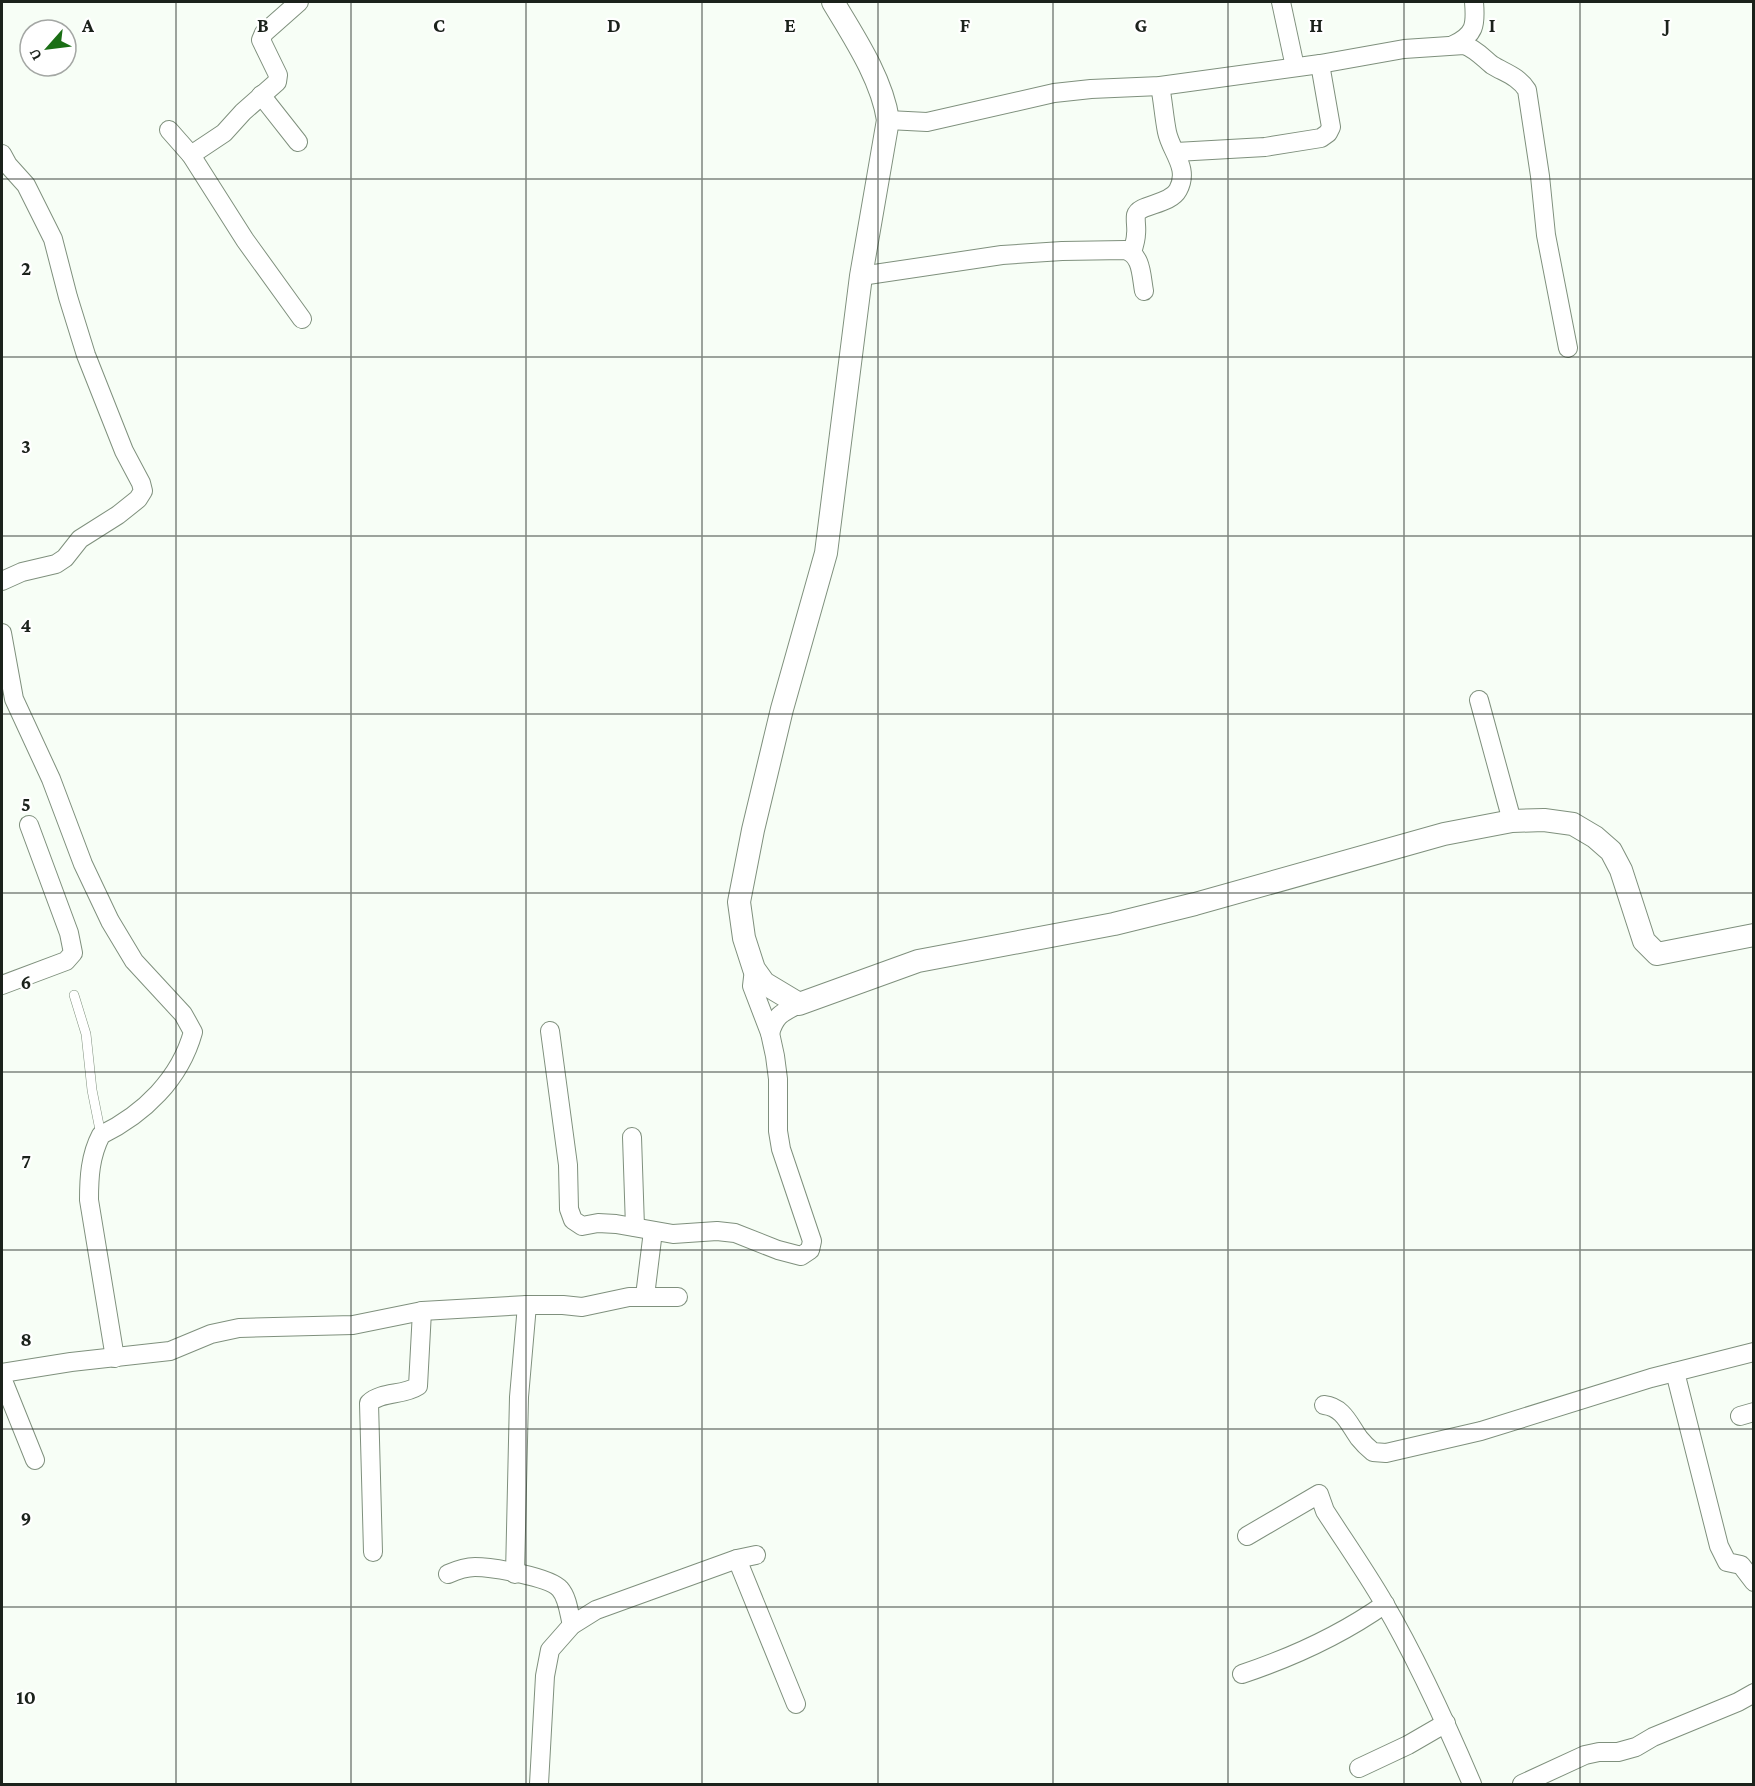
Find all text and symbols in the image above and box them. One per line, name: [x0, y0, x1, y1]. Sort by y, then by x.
text: A: [81, 14, 95, 36]
text: B: [257, 14, 269, 36]
text: C: [433, 14, 445, 36]
text: D: [607, 14, 621, 36]
text: E: [784, 14, 796, 36]
text: F: [960, 14, 971, 36]
text: G: [1135, 14, 1148, 36]
text: H: [1309, 14, 1323, 36]
text: I: [1489, 14, 1496, 36]
text: J: [1662, 14, 1671, 36]
north arrow: [18, 18, 78, 78]
text: U: [25, 46, 45, 64]
text: 2: [21, 257, 31, 279]
text: 3: [21, 435, 31, 457]
text: 4: [21, 614, 32, 636]
text: 5: [21, 793, 31, 815]
text: 6: [21, 971, 31, 993]
text: 7: [21, 1150, 31, 1172]
text: 8: [20, 1328, 32, 1350]
text: 9: [21, 1507, 31, 1529]
text: 10: [16, 1686, 36, 1708]

